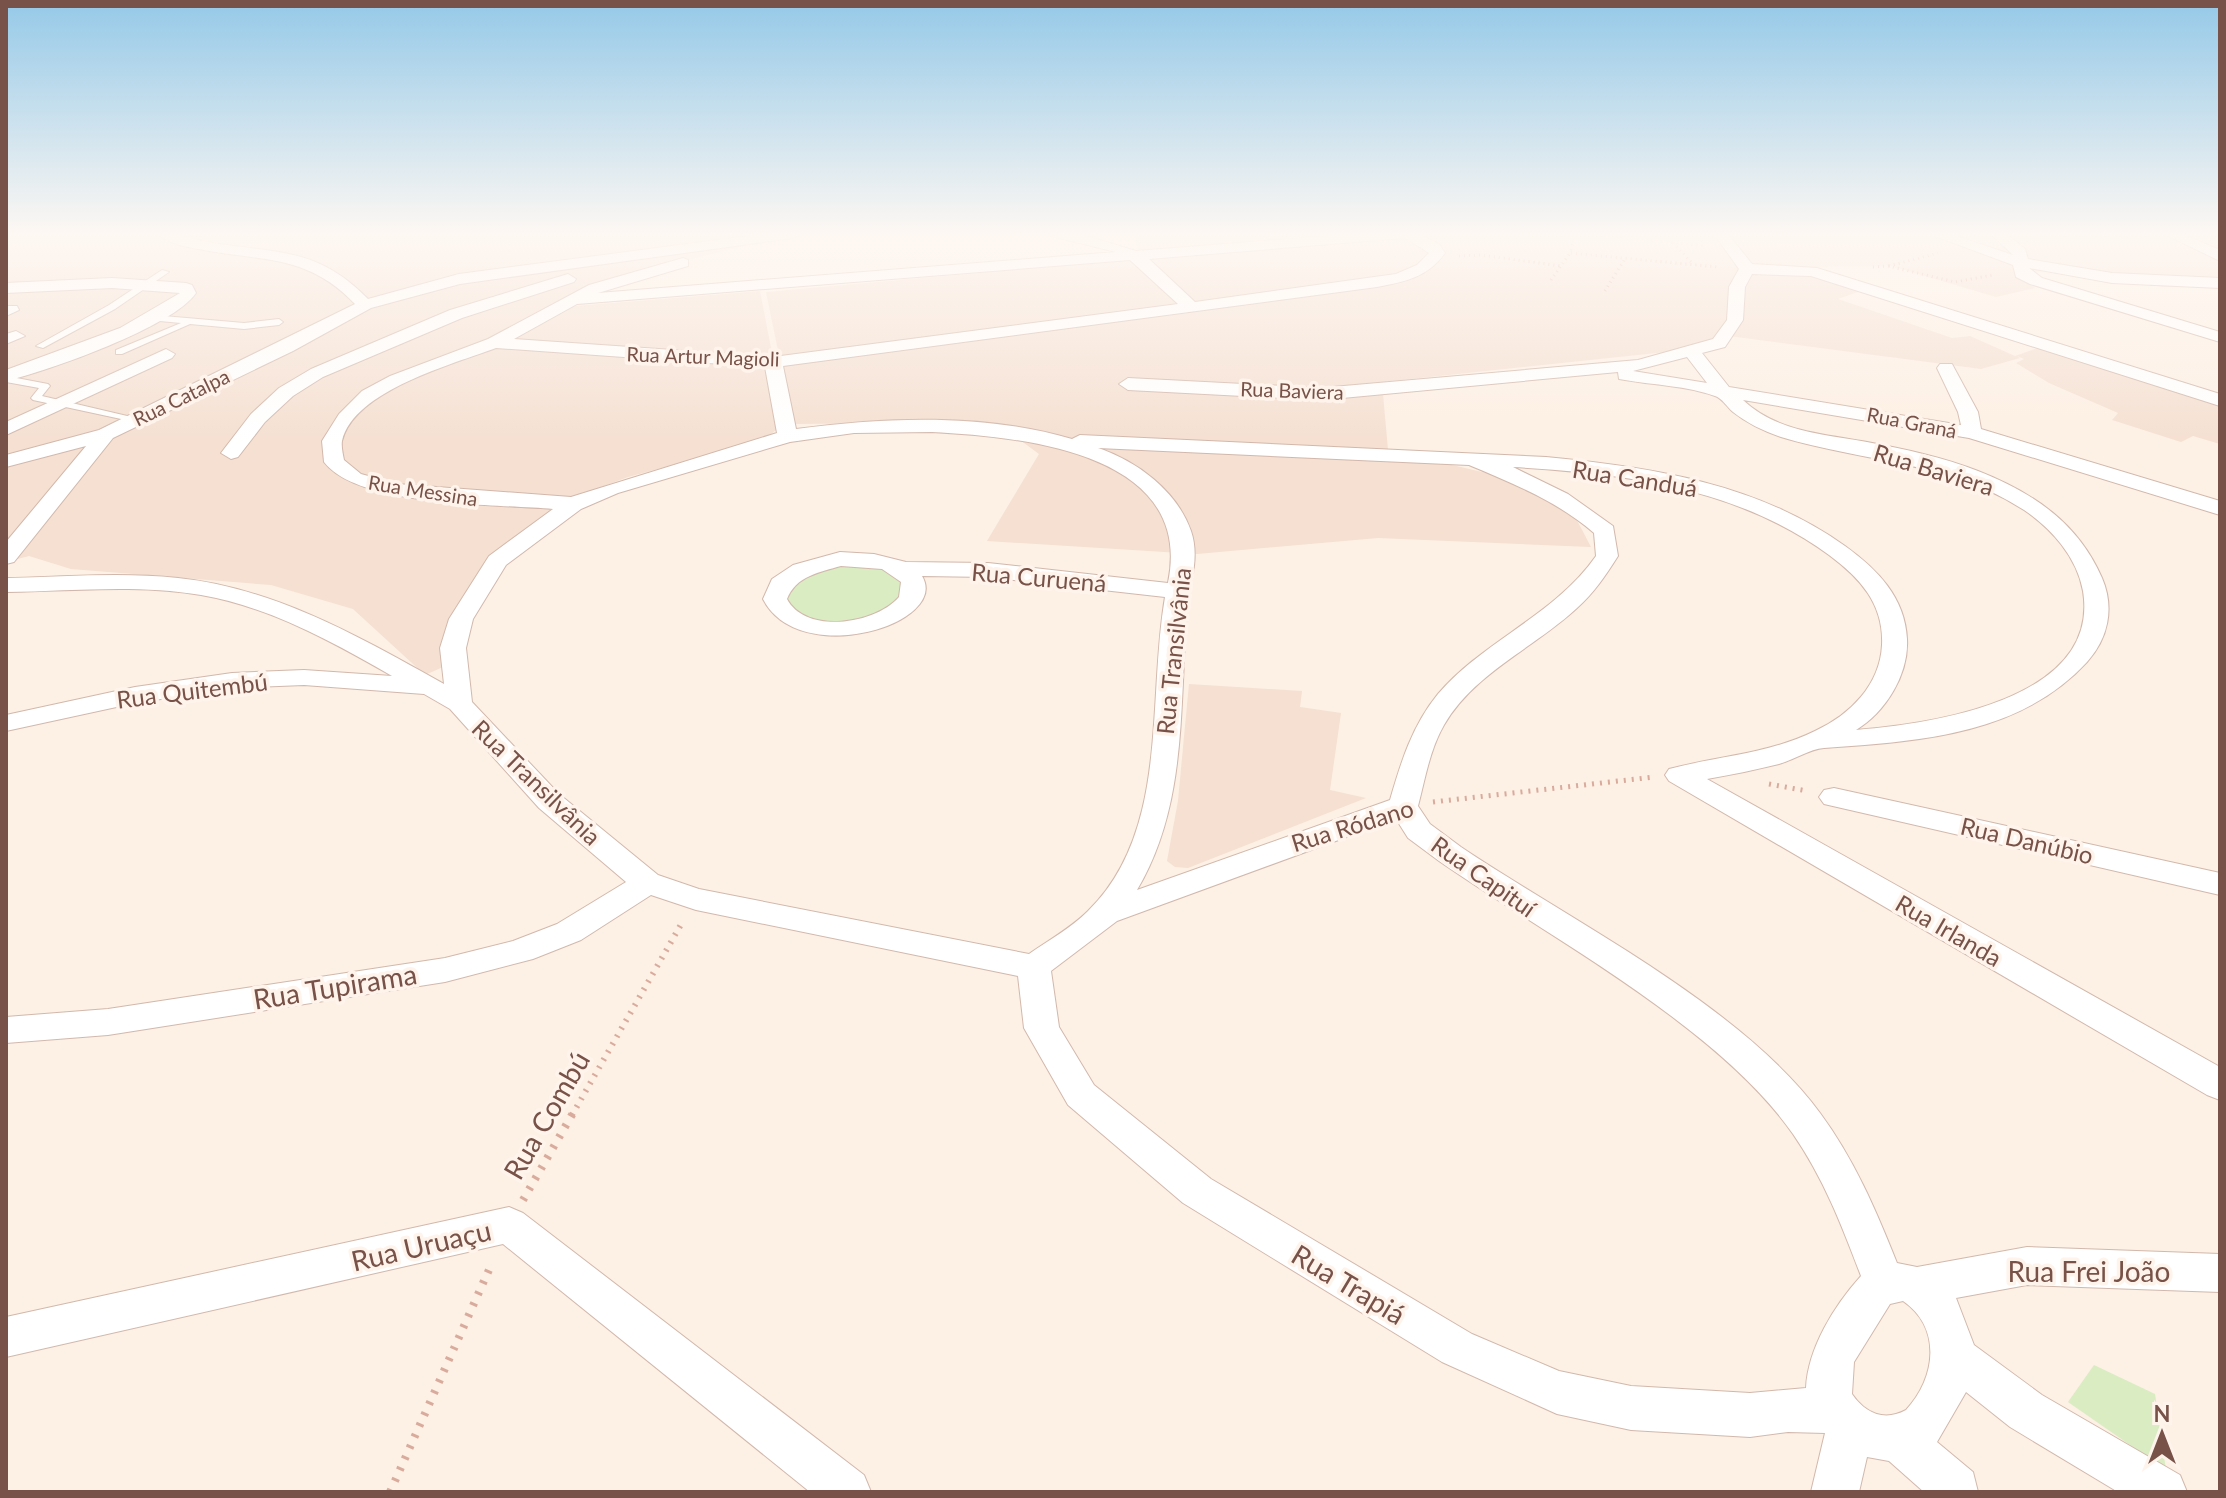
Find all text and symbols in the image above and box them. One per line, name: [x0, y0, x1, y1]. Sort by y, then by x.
street label: Rua Artur Magioli: [626, 341, 780, 371]
street label: Rua Catalpa: [129, 363, 233, 431]
street label: Rua Baviera: [1240, 376, 1344, 404]
street label: Rua Graná: [1865, 402, 1959, 442]
street label: Rua Baviera: [1870, 437, 1998, 501]
street label: Rua Canduá: [1570, 454, 1700, 502]
street label: Rua Messina: [367, 470, 479, 510]
street label: Rua Curuená: [970, 557, 1108, 597]
street label: Rua Transilvânia: [1150, 566, 1196, 736]
street label: Rua Quitembú: [115, 666, 269, 714]
street label: Rua Transilvânia: [467, 713, 607, 851]
street label: Rua Ródano: [1287, 793, 1417, 857]
street label: Rua Danúbio: [1958, 811, 2096, 869]
street label: Rua Capituí: [1426, 829, 1543, 923]
street label: Rua Irlanda: [1891, 888, 2007, 972]
street label: Rua Tupirama: [251, 956, 419, 1016]
street label: Rua Combú: [496, 1045, 596, 1185]
street label: Rua Uruaçu: [348, 1212, 494, 1278]
street label: Rua Trapiá: [1286, 1237, 1412, 1331]
street label: Rua Frei João: [2008, 1254, 2170, 1288]
north arrow: [2122, 1394, 2202, 1474]
text: N: [2154, 1400, 2170, 1427]

